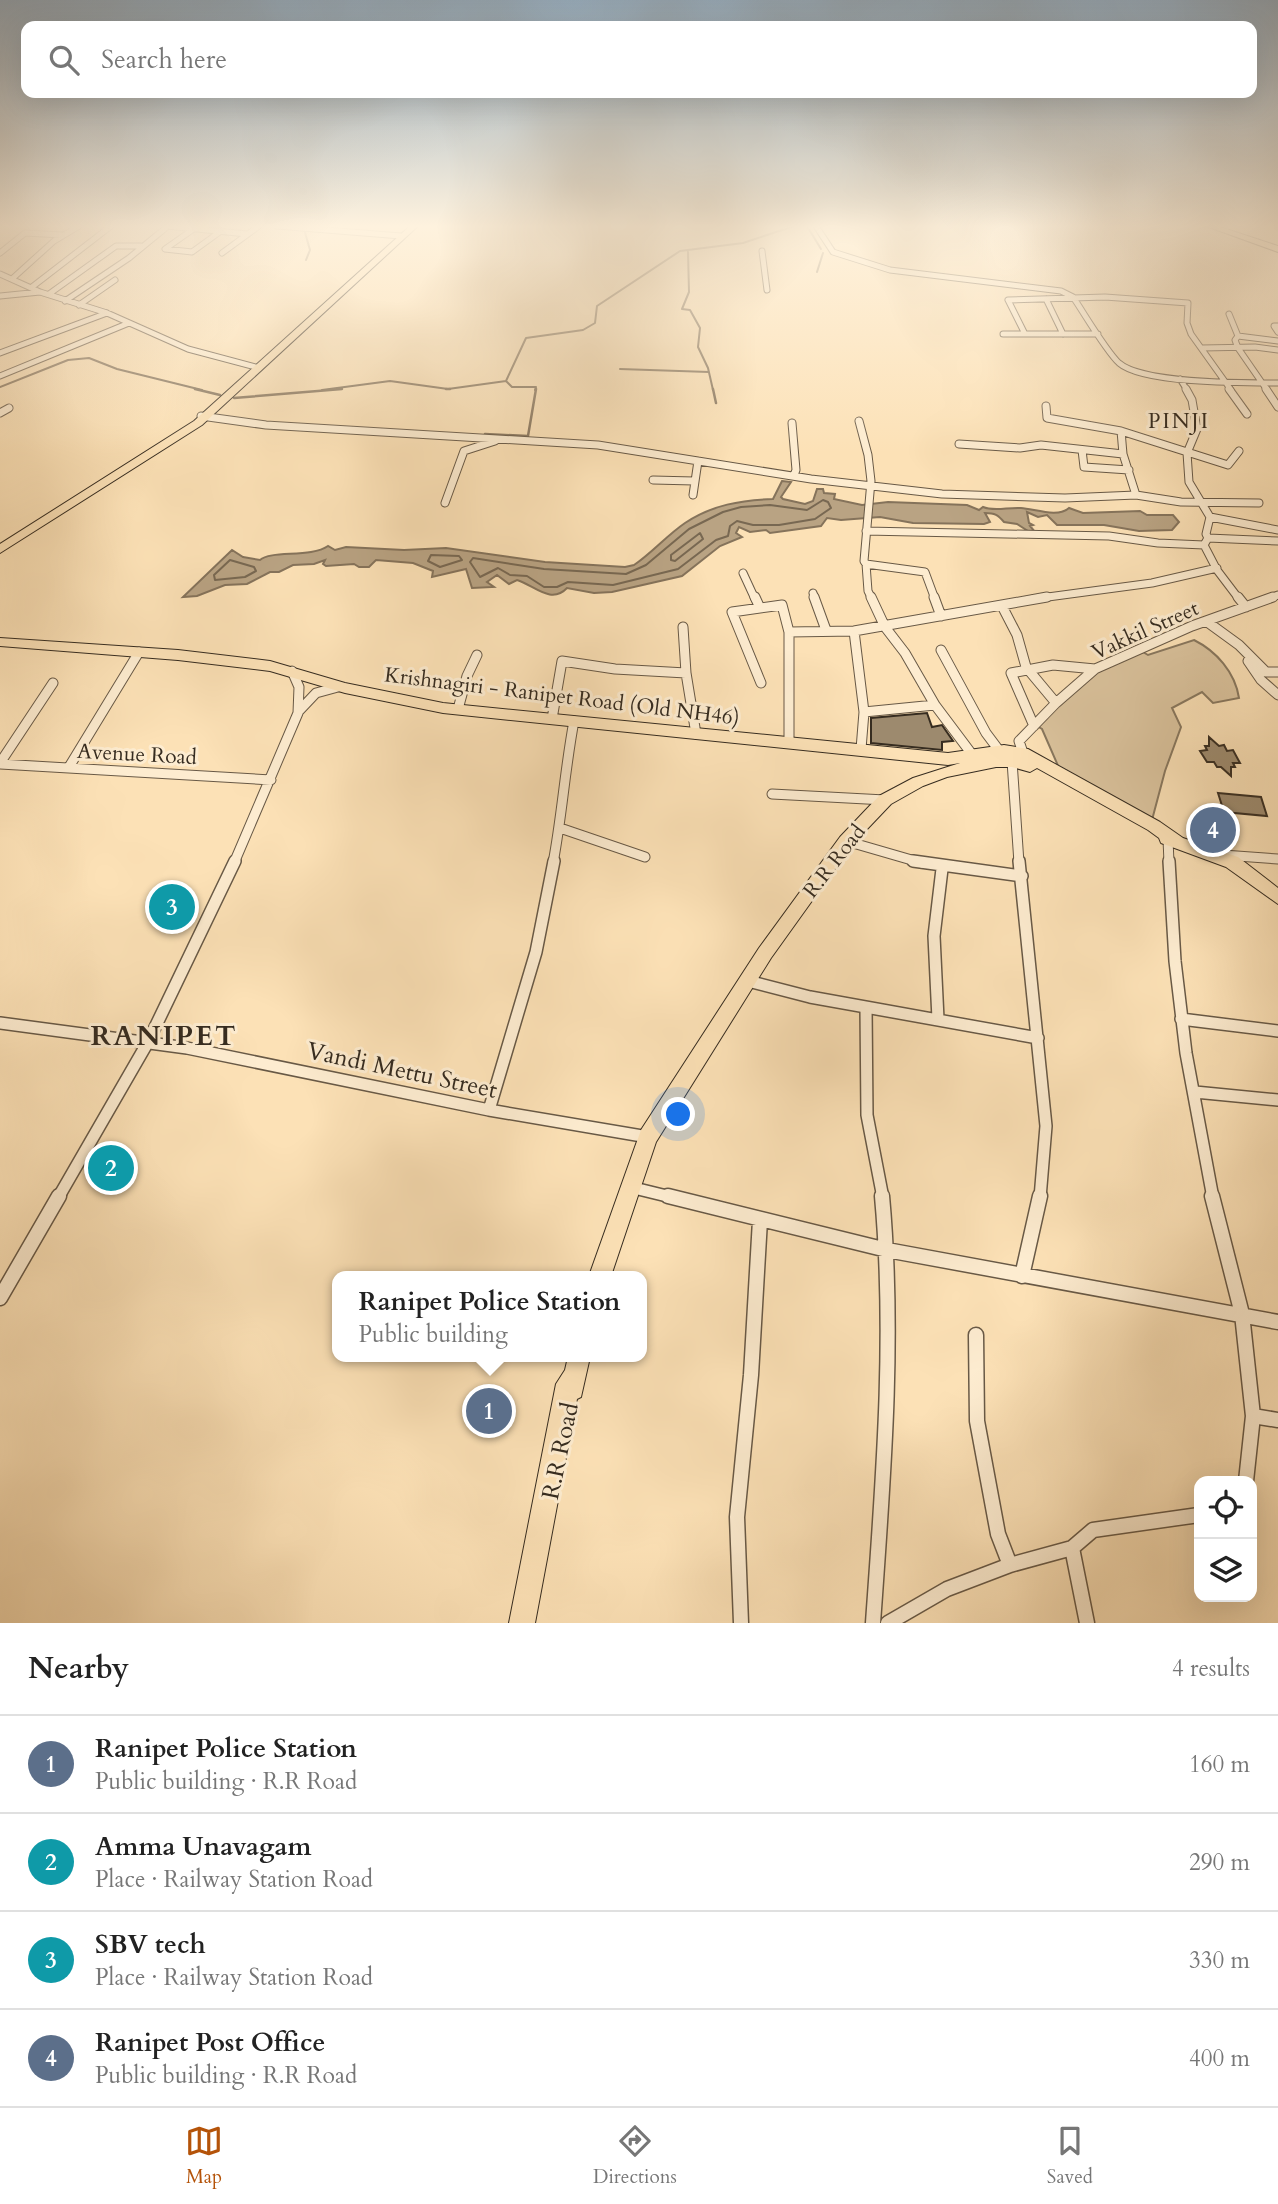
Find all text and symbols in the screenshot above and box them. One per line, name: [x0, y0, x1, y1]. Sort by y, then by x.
search box: [21, 21, 1257, 98]
icon: search: [45, 41, 83, 79]
text: Search here: [101, 42, 227, 77]
district label: PINJI: [1148, 407, 1210, 436]
street label: Vakkil Street: [1087, 594, 1204, 667]
street label: Krishnagiri - Ranipet Road (Old NH46): [383, 660, 741, 733]
street label: Avenue Road: [76, 737, 198, 772]
pin: 4: [1190, 804, 1236, 856]
street label: R.R Road: [796, 818, 872, 904]
pin: 3: [149, 881, 195, 933]
district label: RANIPET: [91, 1017, 238, 1055]
street label: Vandi Mettu Street: [304, 1034, 500, 1107]
your location: [661, 1097, 695, 1131]
pin: 2: [88, 1142, 134, 1194]
popup: [332, 1271, 647, 1362]
text: Ranipet Police Station: [358, 1284, 621, 1319]
text: Public building: [358, 1319, 508, 1350]
pin: 1: [466, 1385, 512, 1437]
street label: R.R Road: [534, 1399, 587, 1503]
map controls: [1194, 1476, 1257, 1602]
button: locate: [1194, 1476, 1257, 1539]
button: layers: [1194, 1539, 1257, 1602]
text: Nearby: [28, 1648, 129, 1689]
text: 4 results: [1172, 1653, 1250, 1684]
text: Ranipet Police Station: [95, 1731, 357, 1766]
text: 1: [45, 1749, 57, 1780]
text: 160 m: [1189, 1749, 1250, 1780]
text: Public building · R.R Road: [95, 1766, 357, 1797]
text: Amma Unavagam: [95, 1829, 311, 1864]
text: 2: [45, 1847, 57, 1878]
text: 290 m: [1189, 1847, 1250, 1878]
text: Place · Railway Station Road: [95, 1864, 373, 1895]
text: SBV tech: [95, 1927, 206, 1962]
text: 3: [45, 1945, 57, 1976]
text: 330 m: [1189, 1945, 1250, 1976]
text: Place · Railway Station Road: [95, 1962, 373, 1993]
text: Ranipet Post Office: [95, 2025, 325, 2060]
text: 4: [45, 2043, 57, 2074]
text: 400 m: [1189, 2043, 1250, 2074]
text: Public building · R.R Road: [95, 2060, 357, 2091]
tab: Map: [185, 2122, 223, 2190]
tab: Directions: [593, 2122, 677, 2190]
tab: Saved: [1047, 2122, 1093, 2190]

